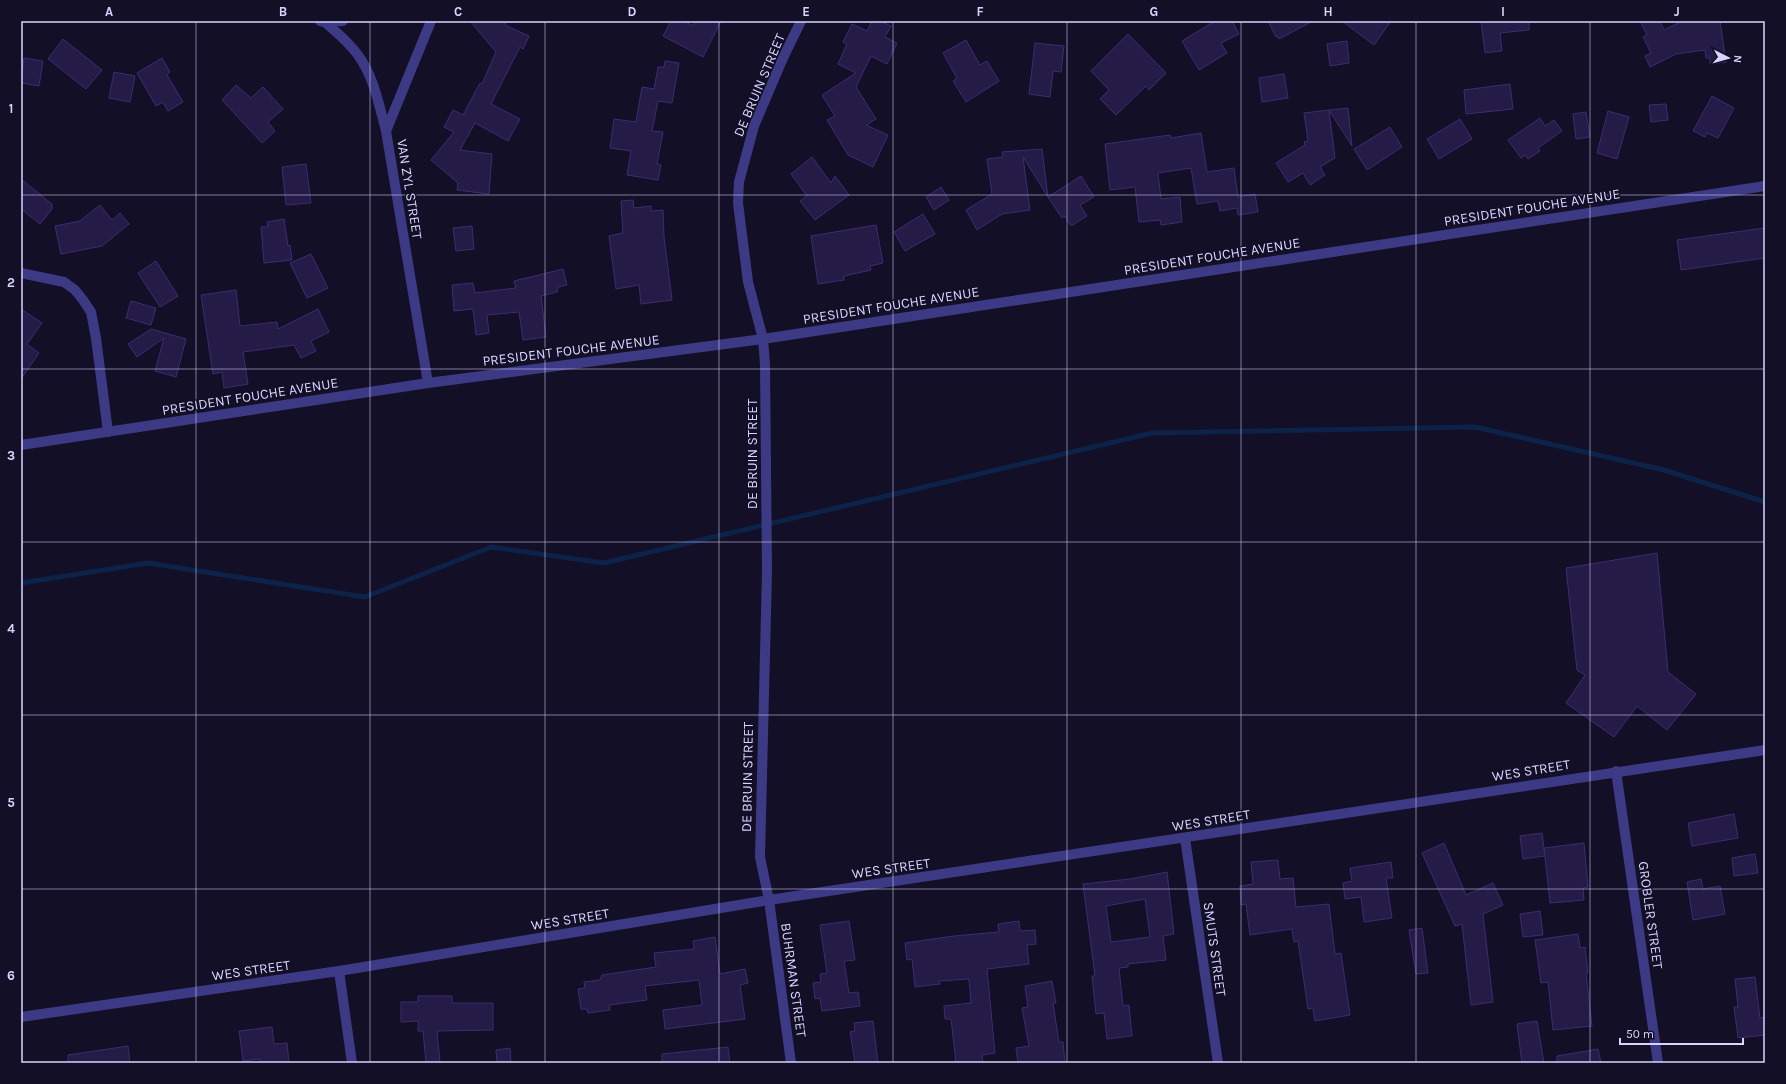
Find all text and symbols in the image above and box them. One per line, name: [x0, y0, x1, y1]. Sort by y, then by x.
text: A: [105, 4, 113, 19]
text: B: [279, 4, 287, 19]
text: C: [454, 4, 462, 19]
text: D: [628, 4, 637, 19]
text: E: [802, 4, 810, 19]
text: F: [976, 4, 984, 19]
text: G: [1150, 4, 1158, 19]
text: H: [1323, 4, 1333, 19]
text: I: [1501, 4, 1505, 19]
text: J: [1674, 4, 1680, 19]
street label: DE BRUIN STREET: [730, 31, 789, 139]
north arrow: [1708, 38, 1748, 78]
text: N: [1731, 54, 1744, 64]
text: 1: [9, 101, 13, 116]
street label: VAN ZYL STREET: [393, 138, 426, 240]
street label: PRESIDENT FOUCHE AVENUE: [1443, 185, 1621, 230]
street label: PRESIDENT FOUCHE AVENUE: [1123, 234, 1301, 279]
text: 2: [7, 275, 15, 290]
street label: PRESIDENT FOUCHE AVENUE: [802, 283, 980, 328]
street label: PRESIDENT FOUCHE AVENUE: [482, 331, 661, 370]
street label: PRESIDENT FOUCHE AVENUE: [161, 374, 339, 419]
street label: DE BRUIN STREET: [744, 399, 761, 509]
text: 3: [7, 448, 15, 463]
text: 4: [7, 621, 15, 636]
street label: DE BRUIN STREET: [738, 722, 757, 832]
street label: WES STREET: [1491, 756, 1571, 785]
text: 5: [7, 795, 15, 810]
street label: WES STREET: [1171, 806, 1251, 835]
street label: WES STREET: [851, 855, 931, 882]
street label: GROBLER STREET: [1635, 860, 1666, 970]
street label: SMUTS STREET: [1199, 901, 1230, 997]
street label: WES STREET: [530, 905, 610, 934]
street label: BUHRMAN STREET: [777, 922, 810, 1038]
street label: WES STREET: [211, 957, 291, 984]
text: 6: [7, 968, 15, 983]
scale bar: [1620, 1020, 1743, 1046]
text: 50 m: [1626, 1027, 1654, 1041]

